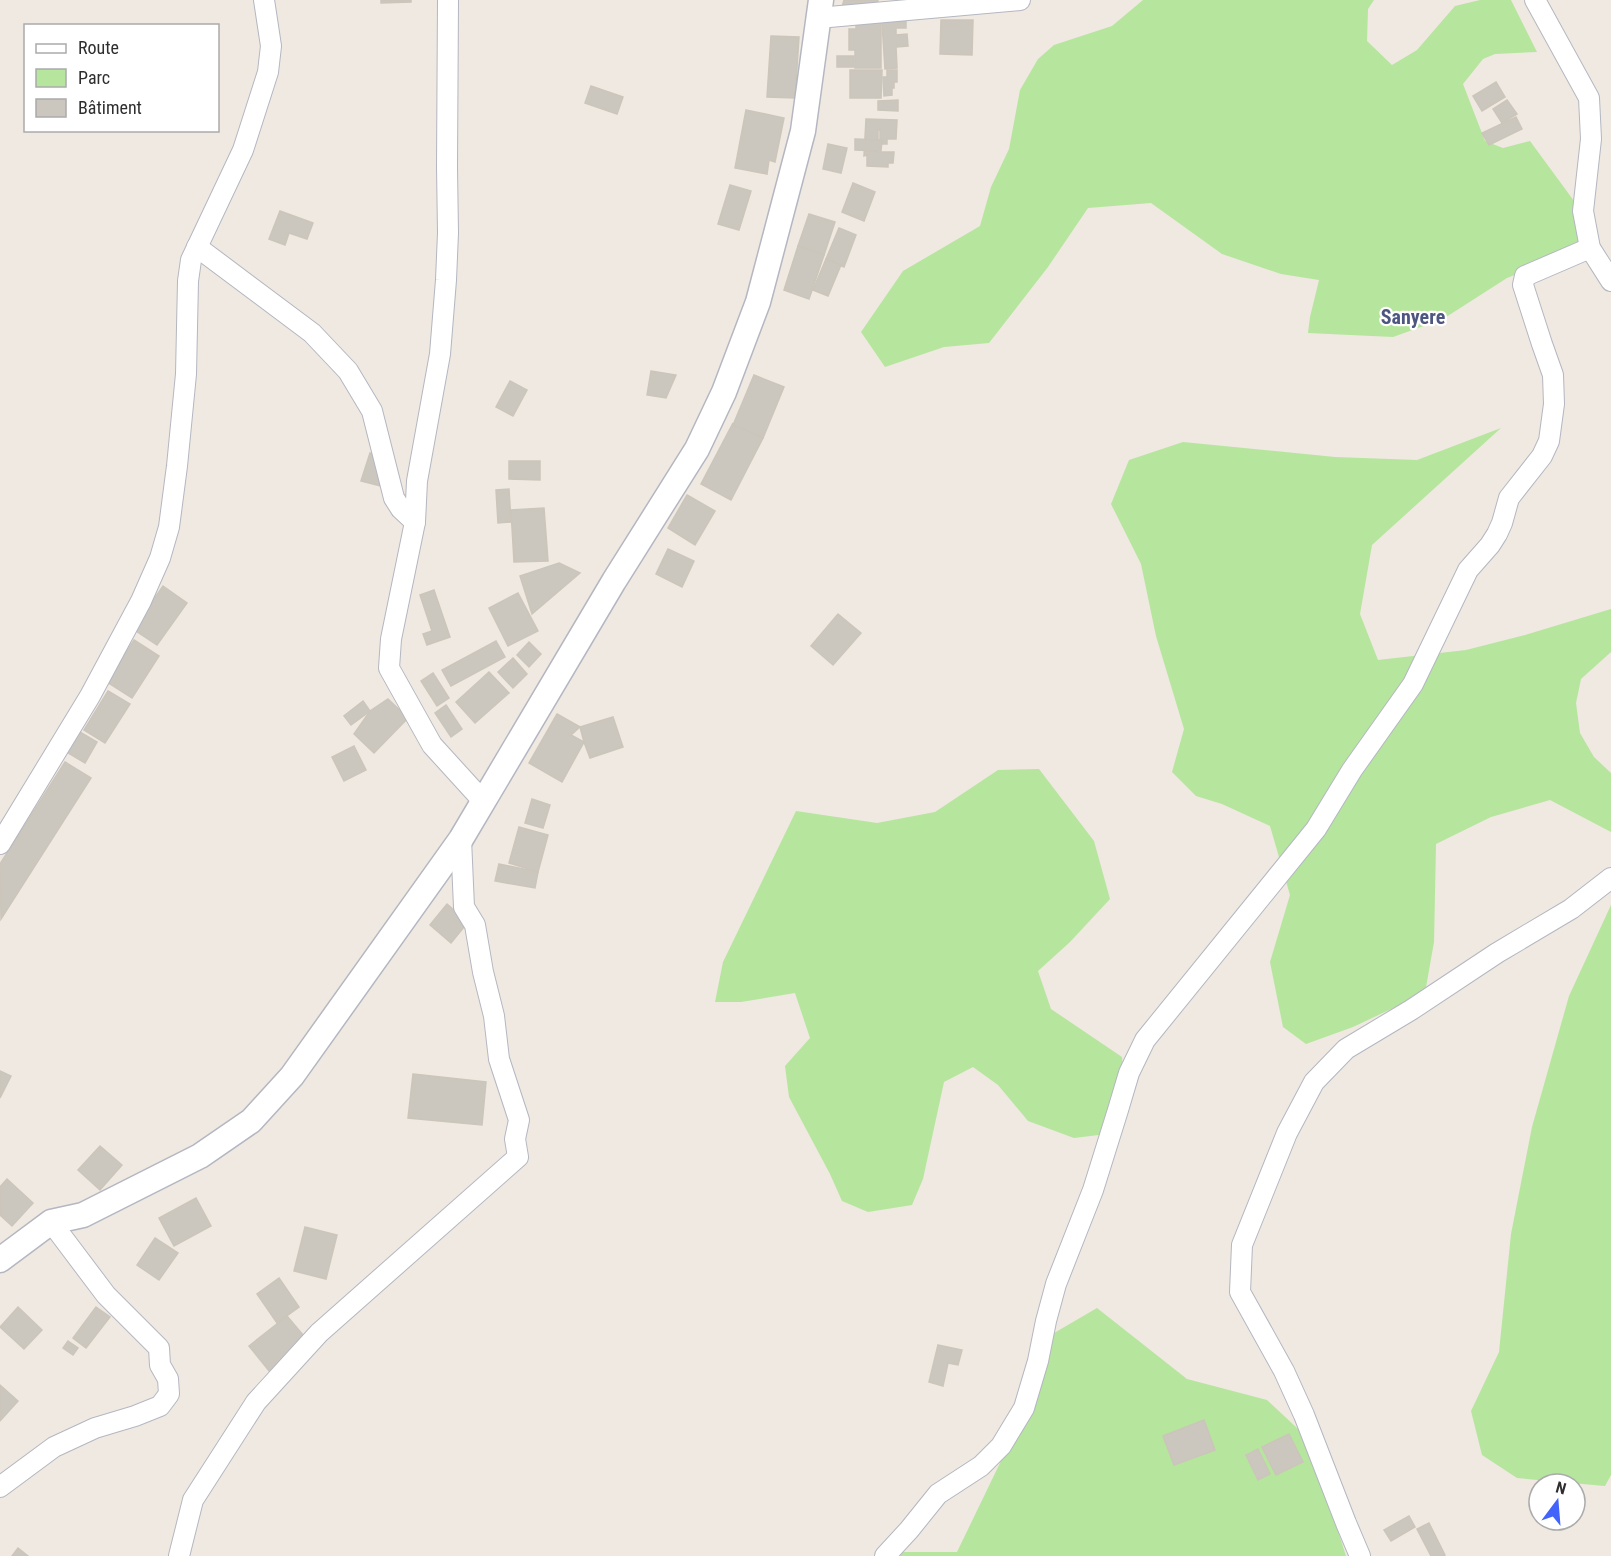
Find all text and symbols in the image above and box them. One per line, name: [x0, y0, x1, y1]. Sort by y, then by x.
legend: [24, 24, 219, 132]
text: Route: [78, 37, 119, 58]
text: Parc: [78, 67, 110, 88]
text: Bâtiment: [78, 97, 142, 118]
district label: Sanyere: [1381, 305, 1445, 329]
north arrow: [1527, 1472, 1587, 1532]
text: N: [1554, 1478, 1568, 1499]

